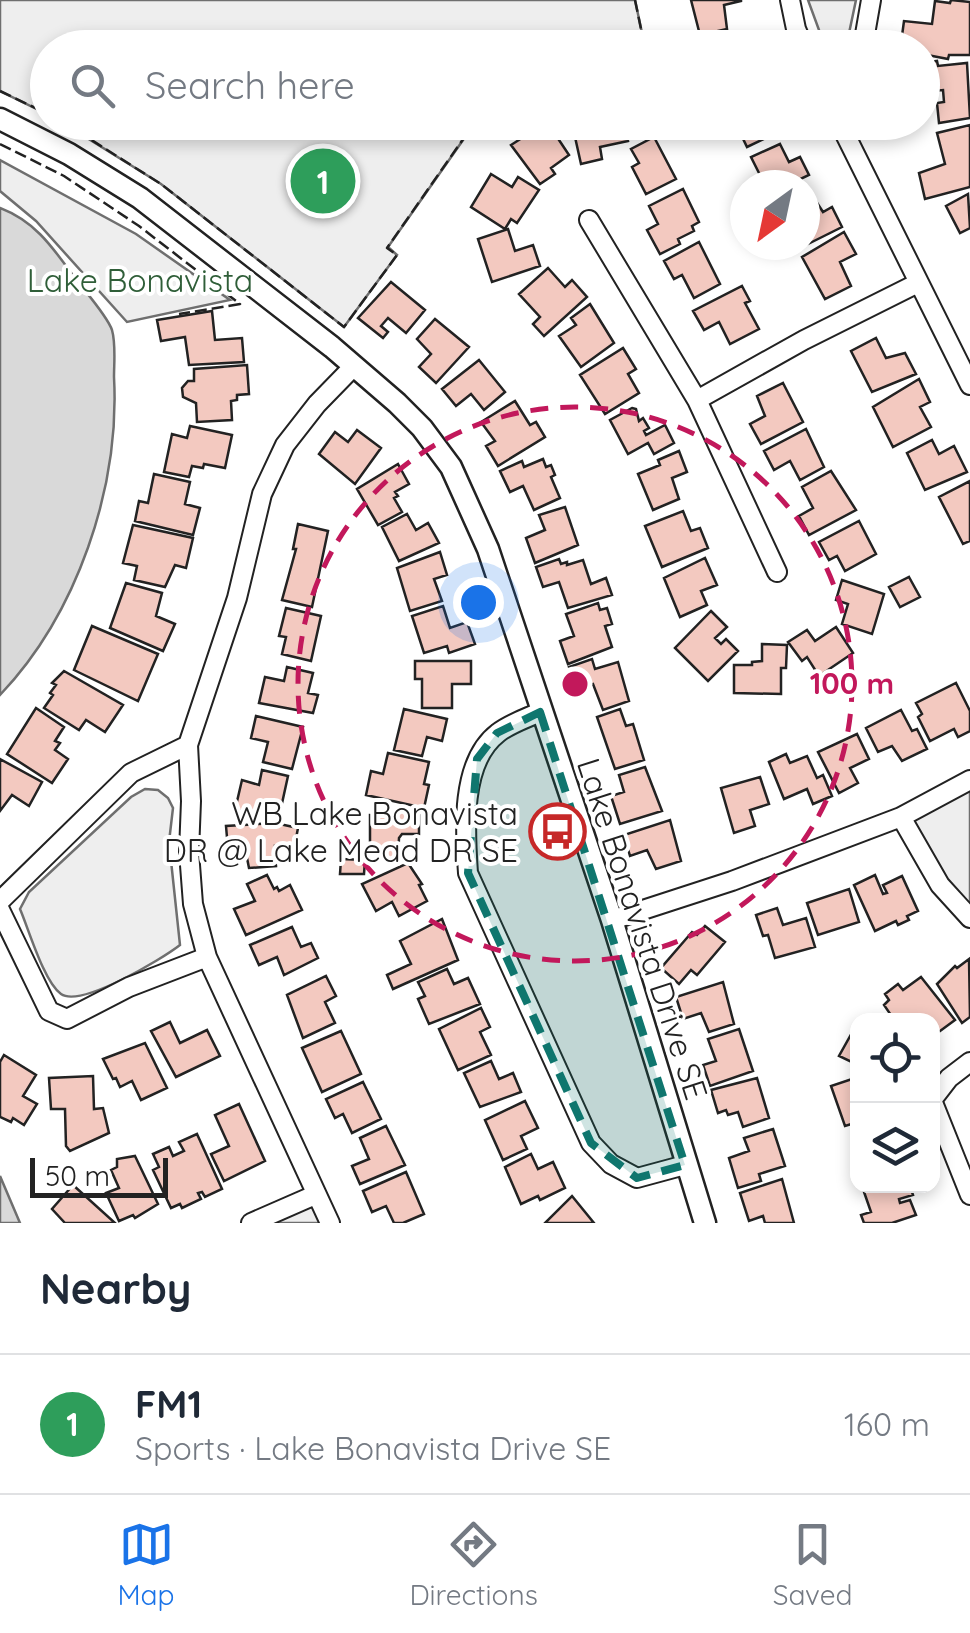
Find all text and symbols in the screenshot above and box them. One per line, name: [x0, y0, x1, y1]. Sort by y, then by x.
search box: [30, 30, 940, 140]
icon: search: [65, 58, 120, 113]
text: Search here: [145, 61, 355, 109]
pin: 1: [290, 144, 356, 218]
north arrow: [730, 170, 820, 260]
park label: Lake Bonavista: [27, 260, 253, 300]
your location: [453, 577, 504, 628]
text: 100 m: [810, 664, 894, 702]
centre of rings: [557, 666, 593, 702]
street label: Lake Bonavista Drive SE: [569, 753, 717, 1105]
place label: WB Lake Bonavista DR @ Lake Mead DR SE: [164, 793, 518, 870]
bus stop icon: WB Lake Bonavista DR @ Lake Mead DR SE: [527, 802, 587, 862]
map controls: [850, 1013, 940, 1193]
button: locate: [850, 1013, 940, 1103]
button: layers: [850, 1103, 940, 1193]
scale bar: [30, 1153, 168, 1198]
text: 50 m: [45, 1158, 110, 1193]
text: Nearby: [40, 1262, 191, 1315]
text: FM1: [135, 1380, 202, 1428]
text: 1: [66, 1404, 79, 1444]
text: 160 m: [844, 1404, 930, 1444]
text: Sports · Lake Bonavista Drive SE: [135, 1428, 611, 1468]
tab: Map: [117, 1517, 175, 1612]
tab: Directions: [409, 1517, 538, 1612]
tab: Saved: [773, 1517, 853, 1612]

